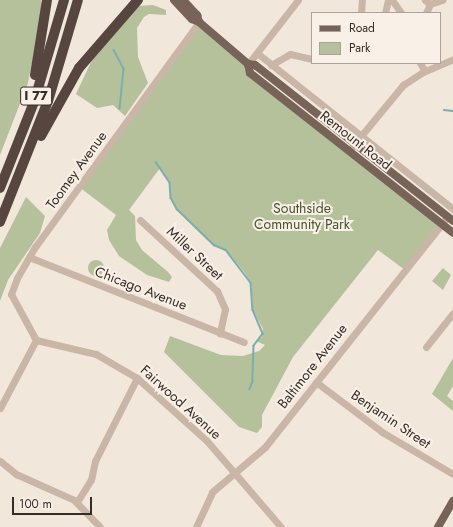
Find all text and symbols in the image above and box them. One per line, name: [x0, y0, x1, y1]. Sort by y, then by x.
legend: [311, 12, 441, 64]
text: Road: [349, 19, 375, 37]
text: Park: [349, 39, 370, 57]
road number: I 77: [20, 85, 52, 107]
street label: Remount Road: [317, 107, 395, 173]
street label: Toomey Avenue: [42, 128, 110, 212]
park label: Southside Community Park: [254, 200, 350, 232]
street label: Miller Street: [163, 223, 227, 283]
street label: Chicago Avenue: [93, 263, 189, 313]
street label: Baltimore Avenue: [274, 320, 350, 412]
street label: Fairwood Avenue: [137, 361, 225, 443]
street label: Benjamin Street: [348, 386, 434, 452]
scale bar: [14, 489, 94, 515]
text: 100 m: [19, 495, 52, 513]

